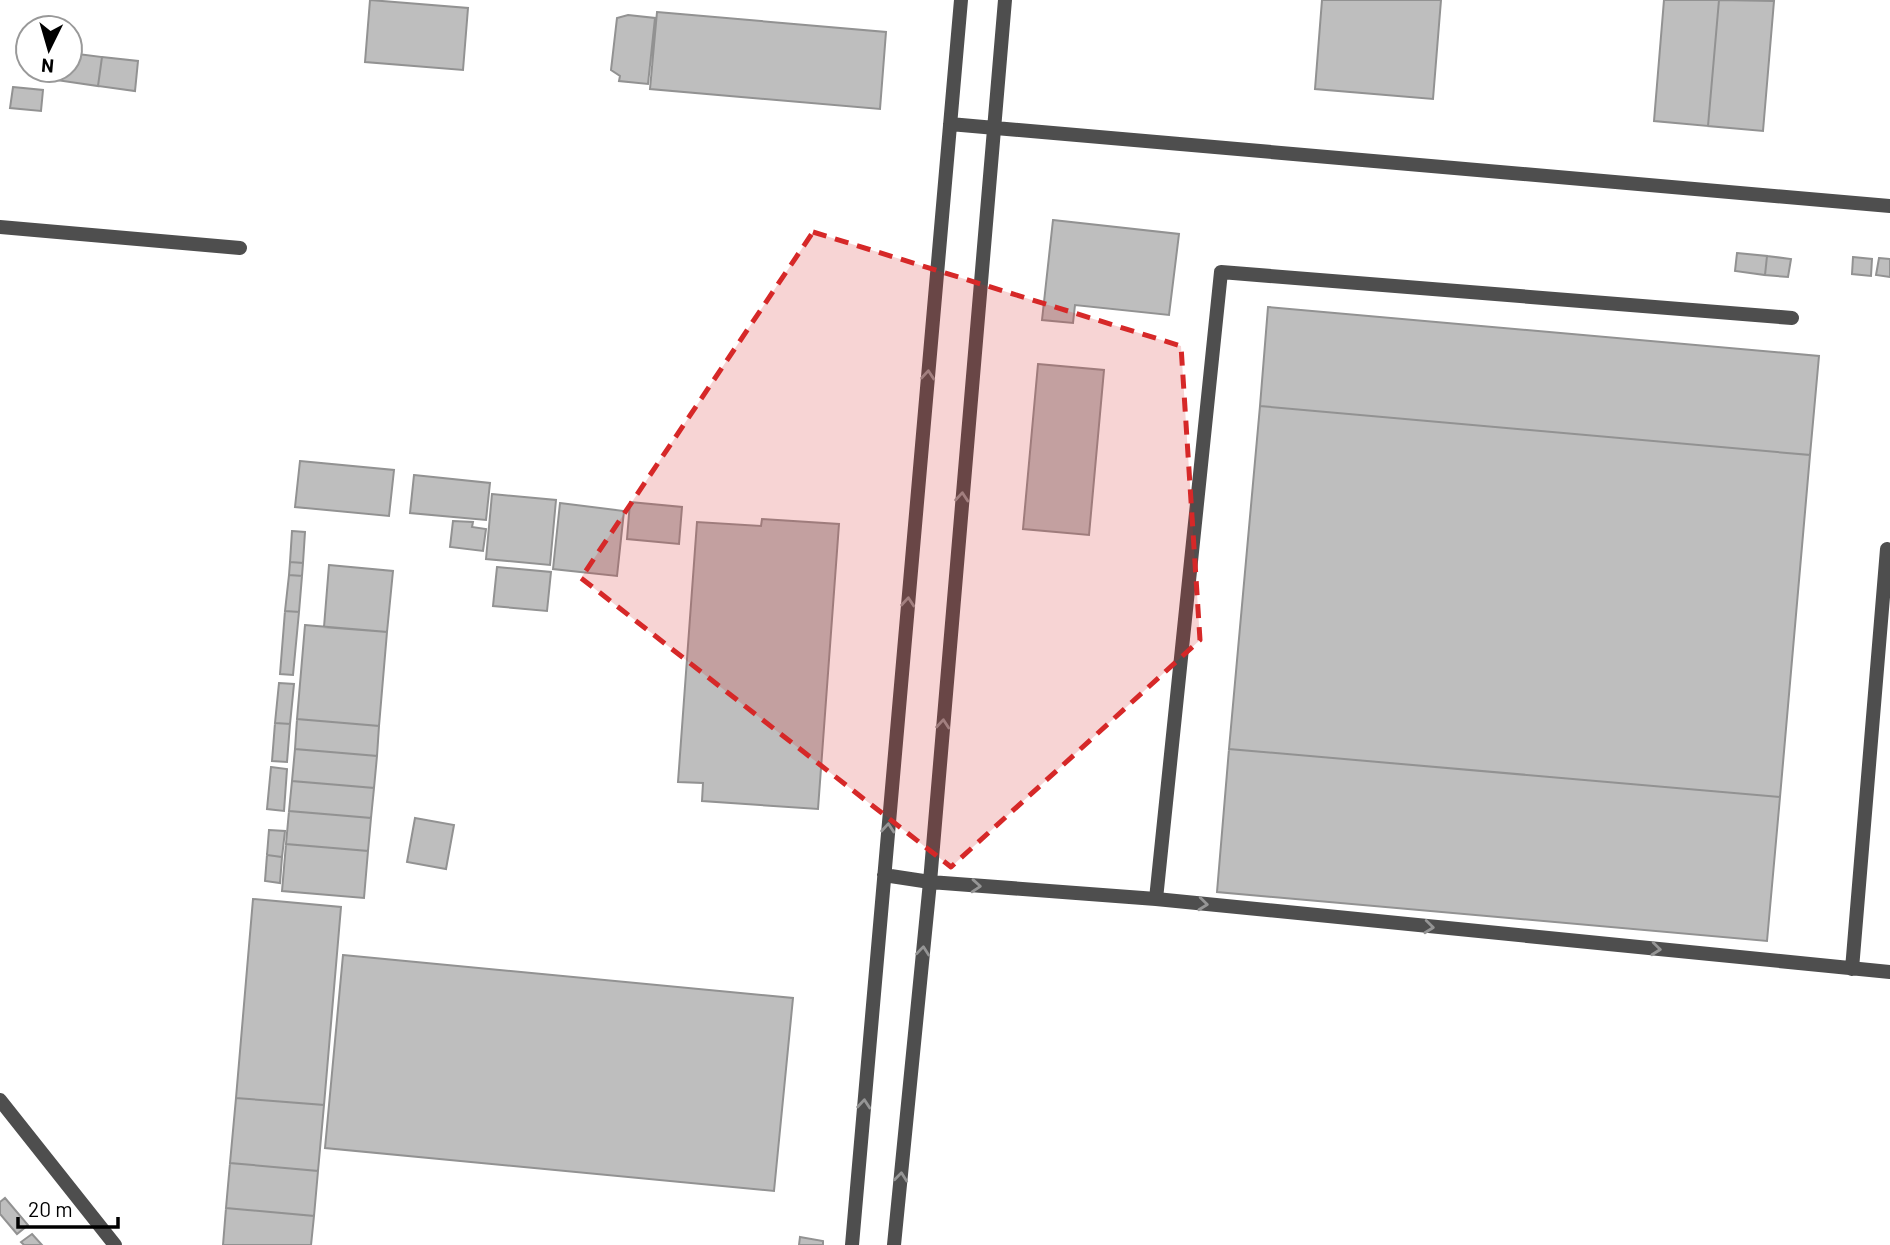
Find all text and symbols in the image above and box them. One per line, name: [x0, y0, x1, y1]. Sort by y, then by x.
north arrow: [14, 14, 84, 84]
text: N: [40, 54, 55, 78]
one-way arrow: [920, 369, 935, 380]
one-way arrow: [954, 492, 969, 503]
one-way arrow: [900, 596, 915, 607]
one-way arrow: [935, 718, 950, 729]
one-way arrow: [880, 823, 895, 834]
one-way arrow: [971, 878, 982, 893]
one-way arrow: [1197, 896, 1209, 911]
one-way arrow: [1423, 919, 1435, 934]
one-way arrow: [1650, 942, 1661, 957]
one-way arrow: [915, 945, 930, 956]
one-way arrow: [856, 1098, 871, 1109]
one-way arrow: [893, 1171, 908, 1183]
scale bar: [18, 1186, 117, 1230]
text: 20 m: [28, 1196, 73, 1221]

